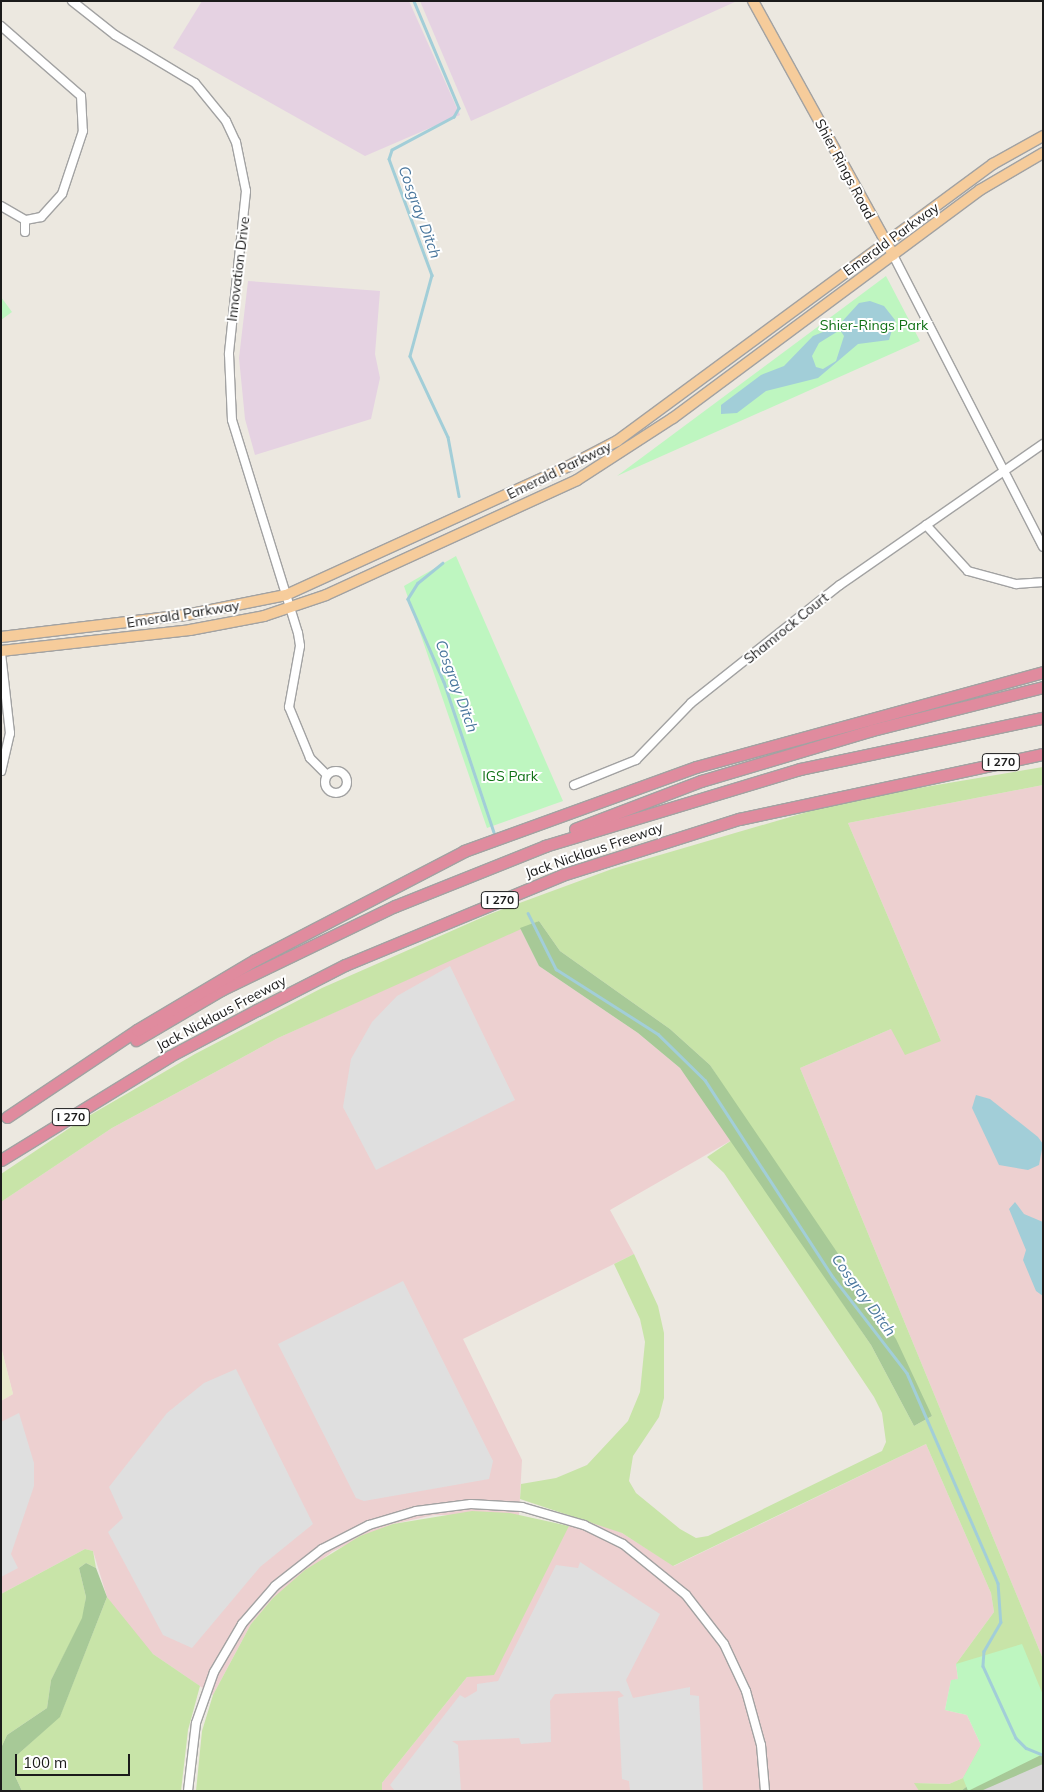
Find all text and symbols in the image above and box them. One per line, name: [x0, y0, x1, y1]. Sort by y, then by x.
street label: Shier Rings Road: [811, 116, 879, 222]
water label: Cosgray Ditch: [395, 163, 445, 261]
street label: Emerald Parkway: [840, 199, 942, 279]
street label: Innovation Drive: [223, 216, 253, 322]
park label: Shier-Rings Park: [820, 317, 928, 333]
street label: Emerald Parkway: [504, 437, 614, 503]
street label: Shamrock Court: [740, 589, 832, 667]
street label: Emerald Parkway: [125, 597, 241, 631]
water label: Cosgray Ditch: [432, 637, 482, 735]
road number: I 270: [981, 752, 1021, 772]
park label: IGS Park: [482, 768, 538, 784]
street label: Jack Nicklaus Freeway: [523, 818, 665, 882]
road number: I 270: [480, 890, 520, 910]
street label: Jack Nicklaus Freeway: [153, 972, 289, 1054]
road number: I 270: [51, 1108, 91, 1126]
water label: Cosgray Ditch: [828, 1250, 900, 1340]
scale bar: [18, 1744, 132, 1776]
text: 100 m: [23, 1753, 67, 1772]

